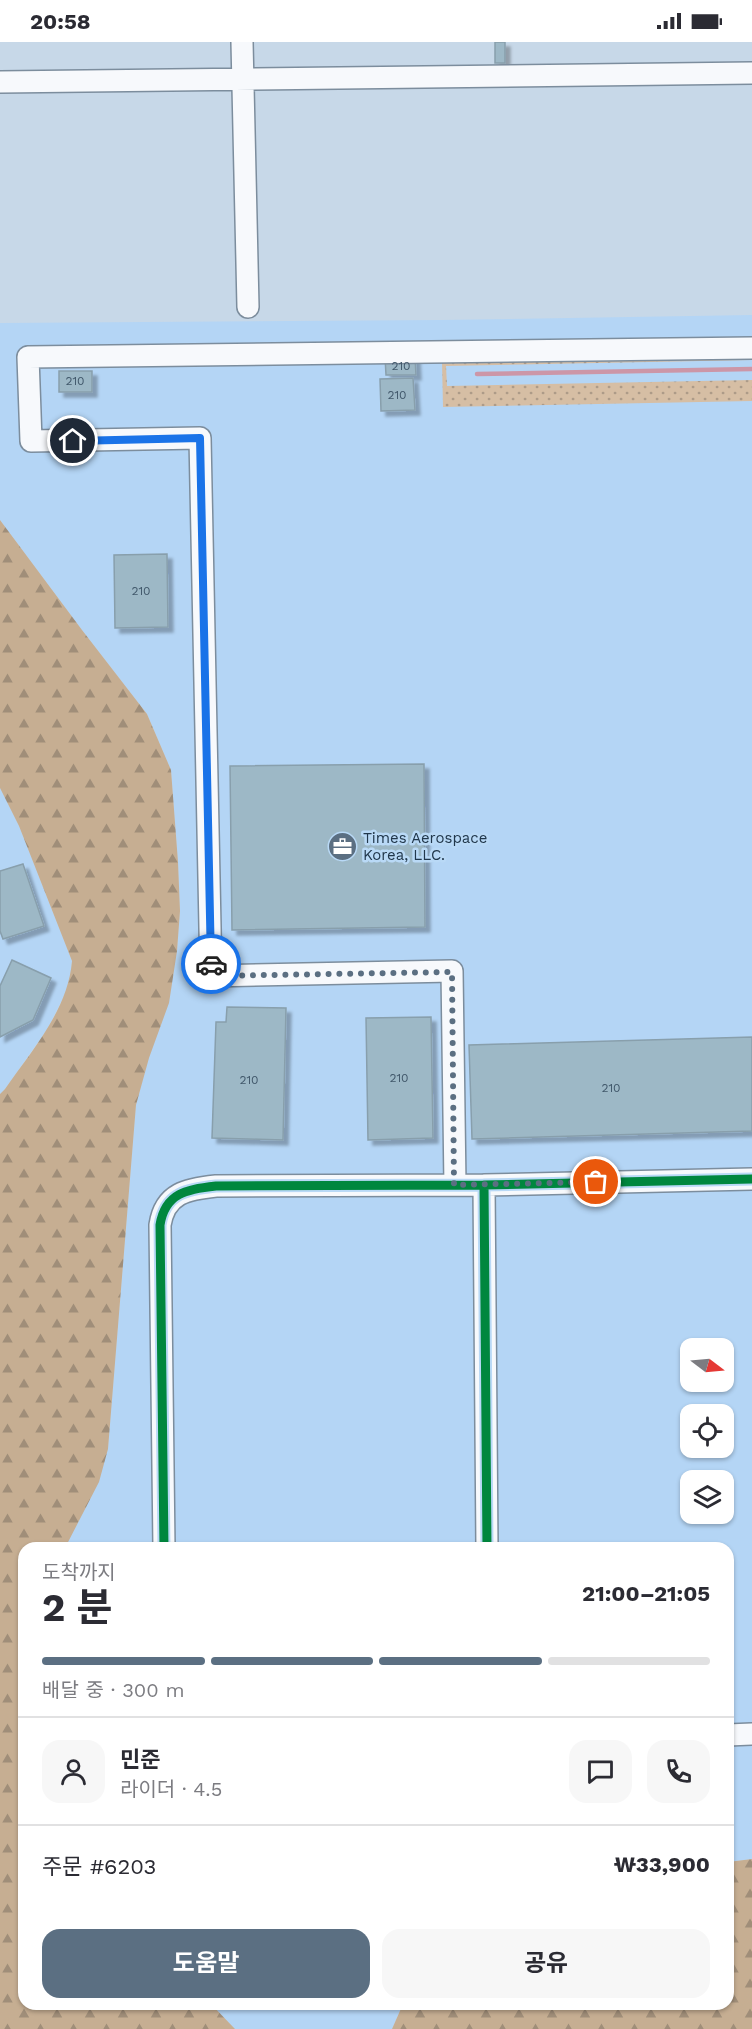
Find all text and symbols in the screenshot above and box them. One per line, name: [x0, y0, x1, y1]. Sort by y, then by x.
text: 20:58: [30, 9, 91, 34]
house number: 210: [391, 359, 411, 373]
house number: 210: [65, 374, 85, 388]
house number: 210: [387, 388, 407, 402]
pin: [47, 415, 98, 466]
icon: home: [56, 424, 89, 457]
house number: 210: [131, 584, 151, 598]
place label: Times Aerospace Korea, LLC.: [363, 829, 487, 864]
office icon: Times Aerospace Korea, LLC.: [326, 831, 358, 863]
courier: [181, 934, 241, 994]
icon: car: [195, 948, 228, 981]
house number: 210: [389, 1071, 409, 1085]
house number: 210: [239, 1073, 259, 1087]
house number: 210: [601, 1081, 621, 1095]
pin: [570, 1156, 621, 1207]
icon: bag: [579, 1165, 612, 1198]
north arrow: [680, 1338, 734, 1392]
map controls: [680, 1338, 734, 1524]
button: locate: [680, 1404, 734, 1458]
button: layers: [680, 1470, 734, 1524]
text: 도착까지: [42, 1560, 116, 1584]
text: 21:00–21:05: [582, 1581, 710, 1606]
text: 2 분: [42, 1585, 112, 1630]
text: 배달 중 · 300 m: [42, 1678, 185, 1702]
button: person: [42, 1740, 105, 1803]
button: chat: [569, 1740, 632, 1803]
button: phone: [647, 1740, 710, 1803]
text: 민준: [120, 1747, 160, 1772]
text: 라이더 · 4.5: [120, 1777, 222, 1801]
text: ₩33,900: [614, 1852, 710, 1877]
text: 주문 #6203: [42, 1854, 156, 1879]
button: 도움말: [42, 1929, 370, 1998]
button: 공유: [382, 1929, 710, 1998]

